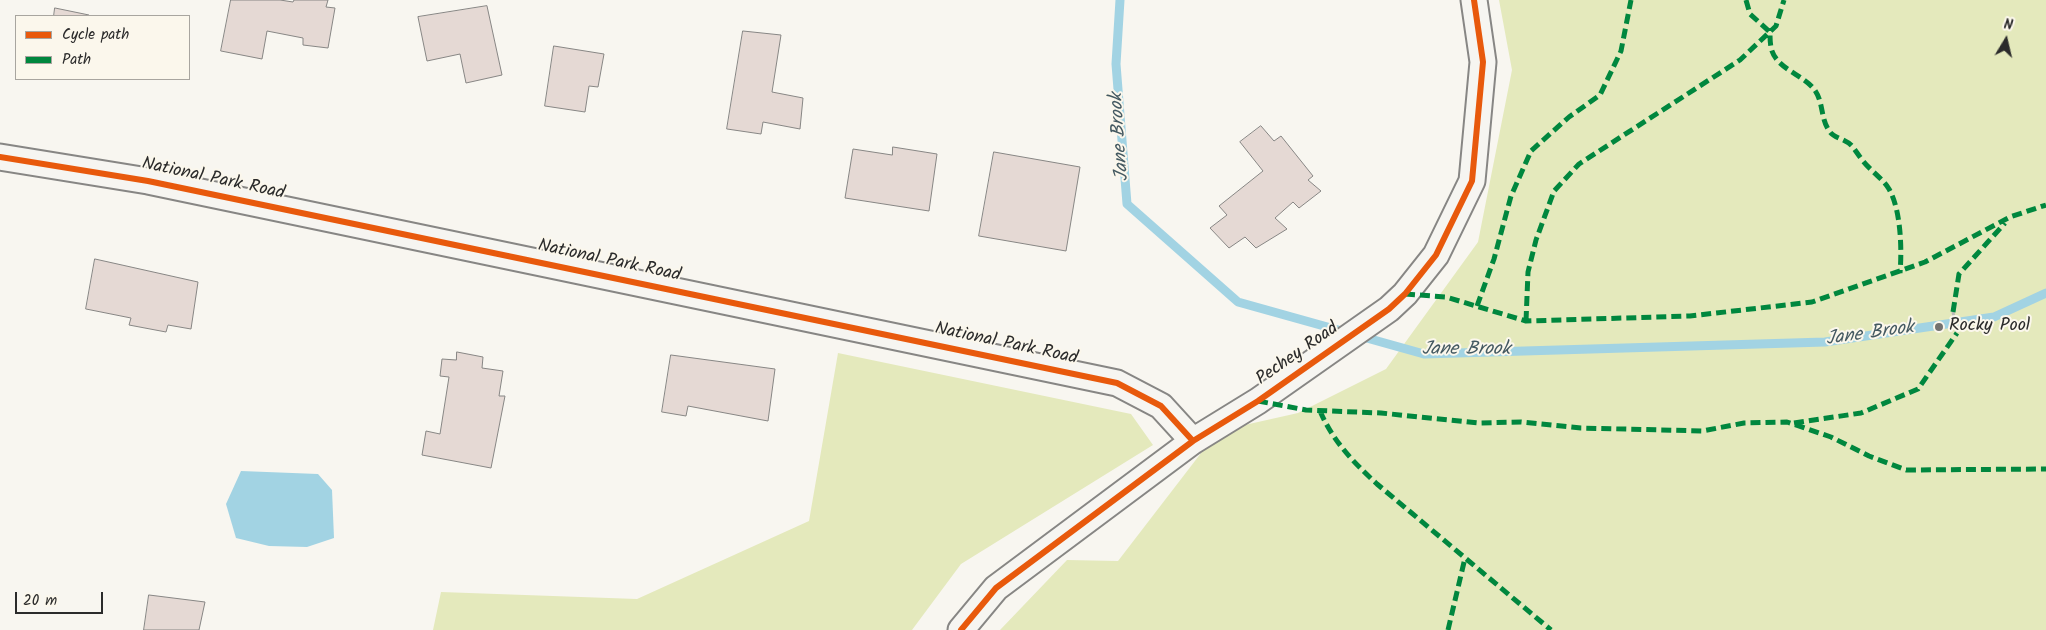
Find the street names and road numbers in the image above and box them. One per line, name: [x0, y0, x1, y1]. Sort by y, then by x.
street label: National Park Road: [140, 154, 286, 206]
street label: National Park Road: [536, 236, 682, 288]
street label: National Park Road: [933, 319, 1079, 371]
street label: Pechey Road: [1253, 319, 1343, 391]

